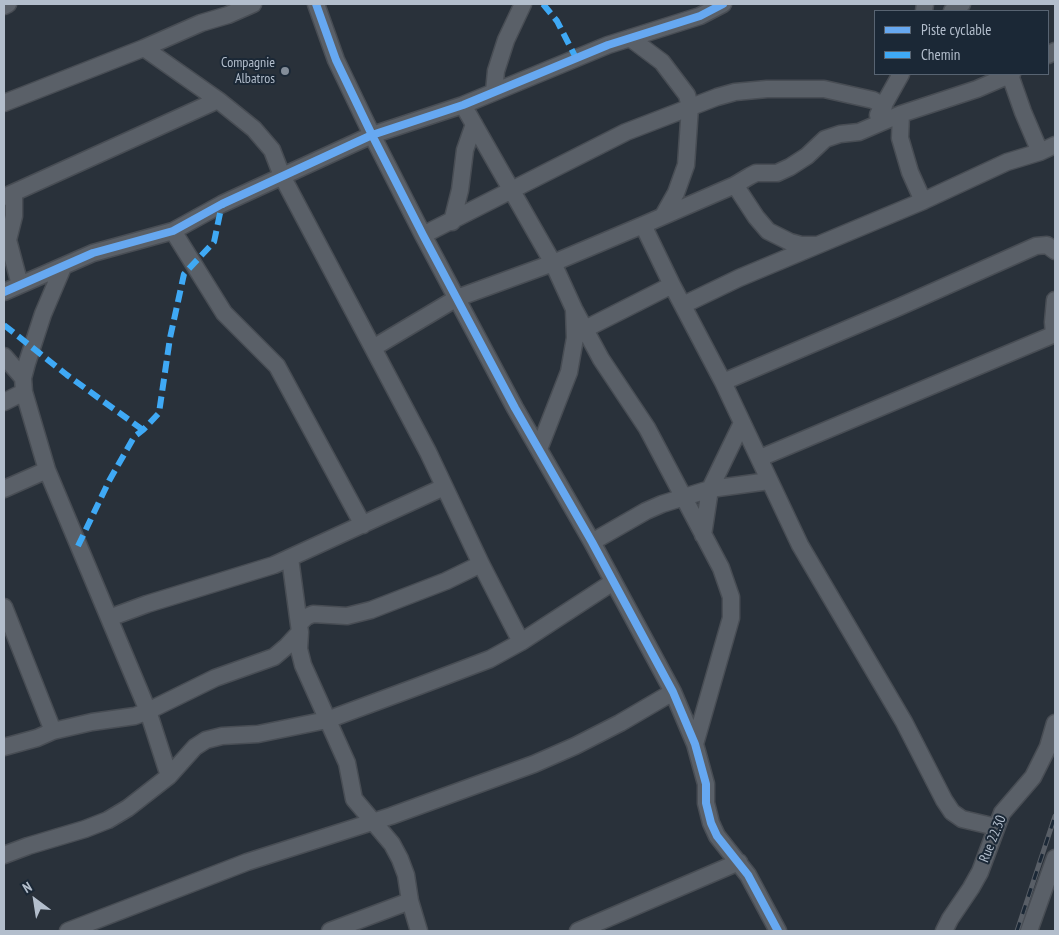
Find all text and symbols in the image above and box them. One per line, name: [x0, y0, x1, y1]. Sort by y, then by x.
legend: [874, 10, 1049, 75]
text: Piste cyclable: [921, 20, 991, 39]
text: Chemin: [921, 45, 960, 64]
place label: Compagnie Albatros: [221, 55, 275, 88]
marker: Compagnie Albatros: [279, 65, 291, 77]
street label: Rue 22.30: [976, 813, 1010, 865]
north arrow: [10, 875, 60, 925]
text: N: [19, 877, 35, 897]

